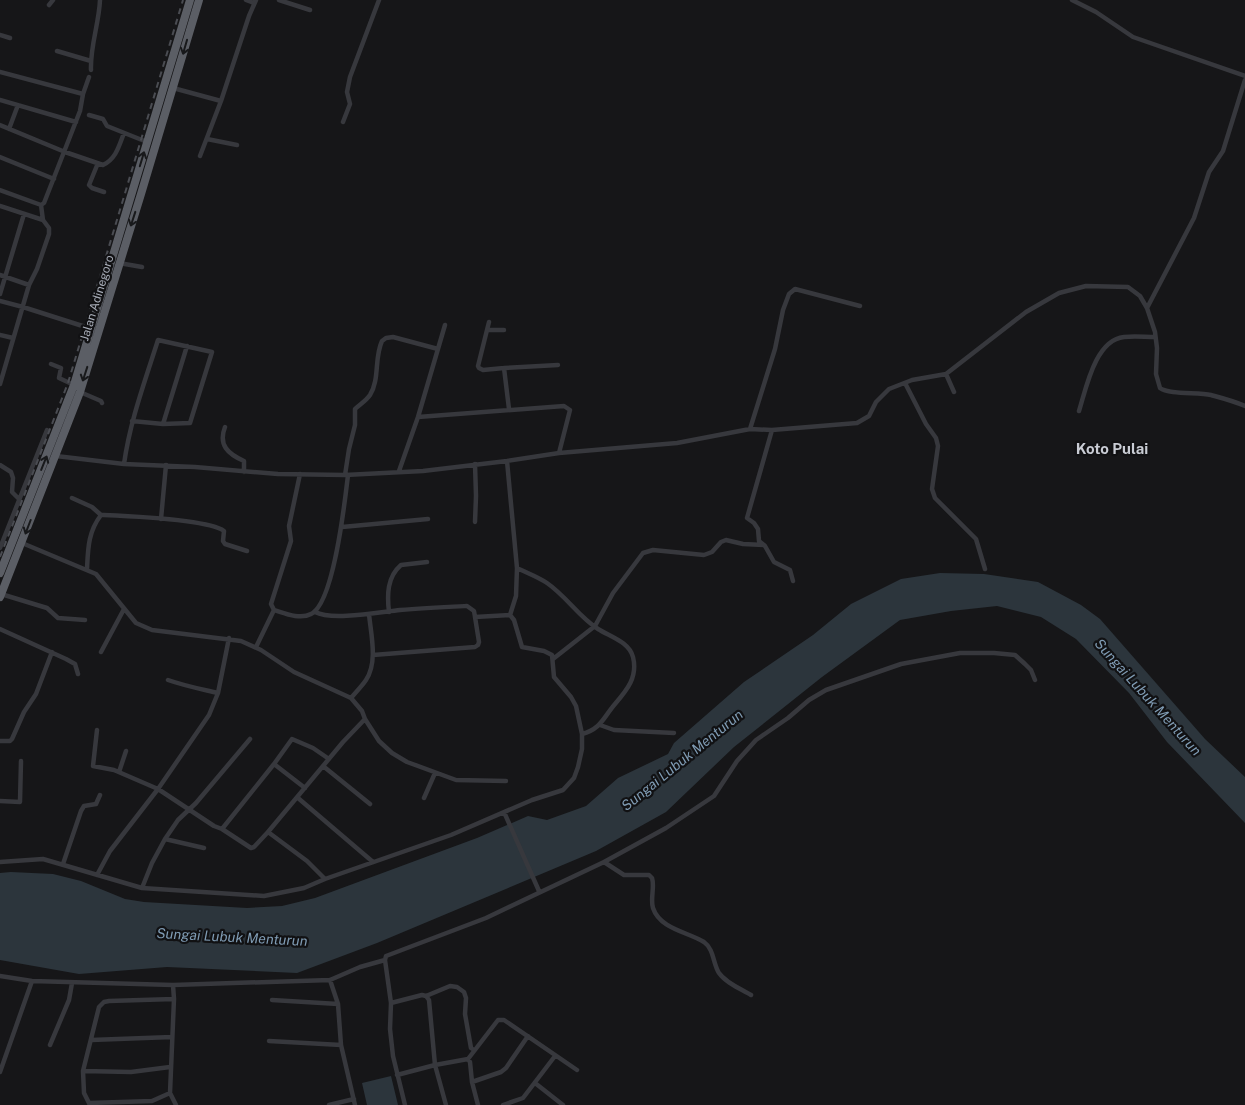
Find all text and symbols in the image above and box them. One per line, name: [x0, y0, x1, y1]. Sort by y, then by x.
one-way arrow: [180, 38, 190, 54]
one-way arrow: [137, 151, 147, 167]
one-way arrow: [128, 211, 138, 227]
street label: Jalan Adinegoro: [77, 253, 117, 343]
one-way arrow: [80, 366, 90, 382]
district label: Koto Pulai: [1076, 440, 1148, 457]
one-way arrow: [40, 456, 50, 471]
one-way arrow: [23, 519, 32, 534]
water label: Sungai Lubuk Menturun: [1091, 635, 1205, 759]
water label: Sungai Lubuk Menturun: [618, 706, 746, 814]
water label: Sungai Lubuk Menturun: [156, 925, 308, 949]

